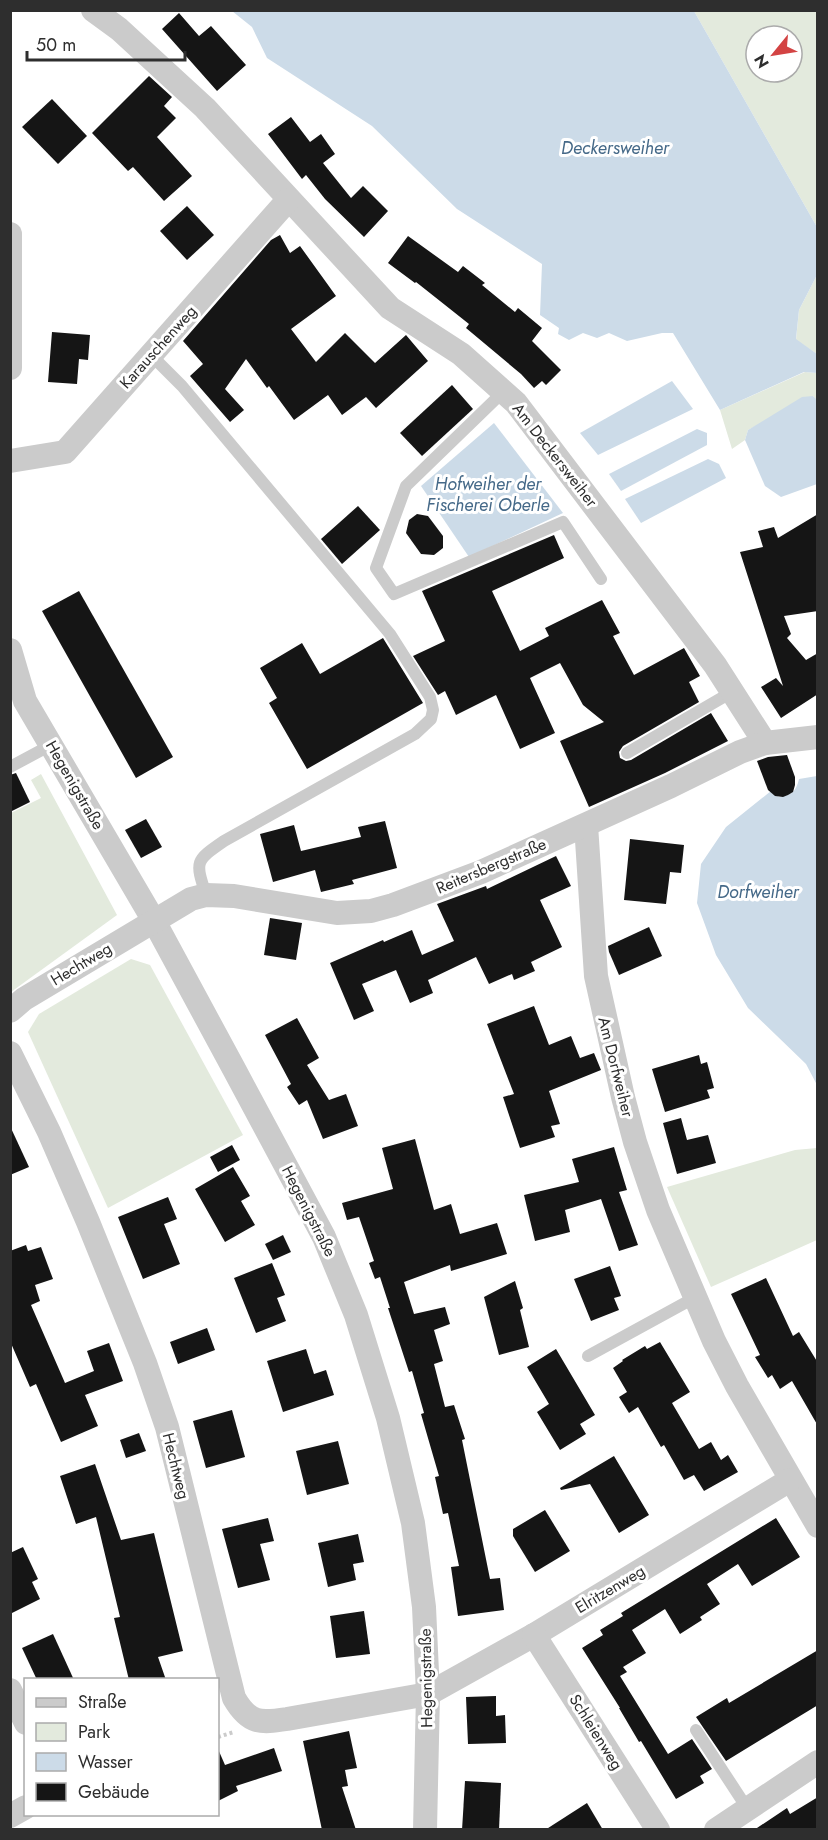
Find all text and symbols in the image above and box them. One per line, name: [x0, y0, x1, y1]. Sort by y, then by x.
scale bar: [27, 24, 184, 62]
north arrow: [744, 24, 804, 84]
text: 50 m: [36, 32, 76, 58]
text: N: [748, 50, 775, 73]
water label: Deckersweiher: [561, 135, 670, 161]
street label: Karauschenweg: [114, 300, 202, 394]
street label: Am Deckersweiher: [507, 398, 603, 512]
water label: Hofweiher der Fischerei Oberle: [426, 471, 550, 518]
street label: Hegenigstraße: [40, 736, 110, 834]
street label: Reitersbergstraße: [432, 832, 550, 900]
water label: Dorfweiher: [717, 879, 800, 905]
street label: Hechtweg: [46, 937, 116, 991]
street label: Am Dorfweiher: [592, 1014, 640, 1120]
street label: Hegenigstraße: [276, 1161, 342, 1261]
street label: Hechtweg: [157, 1430, 195, 1502]
street label: Elritzenweg: [571, 1559, 649, 1619]
street label: Hegenigstraße: [414, 1628, 438, 1728]
legend: [24, 1678, 219, 1816]
text: Straße: [78, 1689, 126, 1715]
street label: Schleienweg: [564, 1690, 628, 1774]
text: Park: [78, 1719, 110, 1745]
text: Wasser: [78, 1749, 133, 1775]
text: Gebäude: [78, 1779, 149, 1805]

